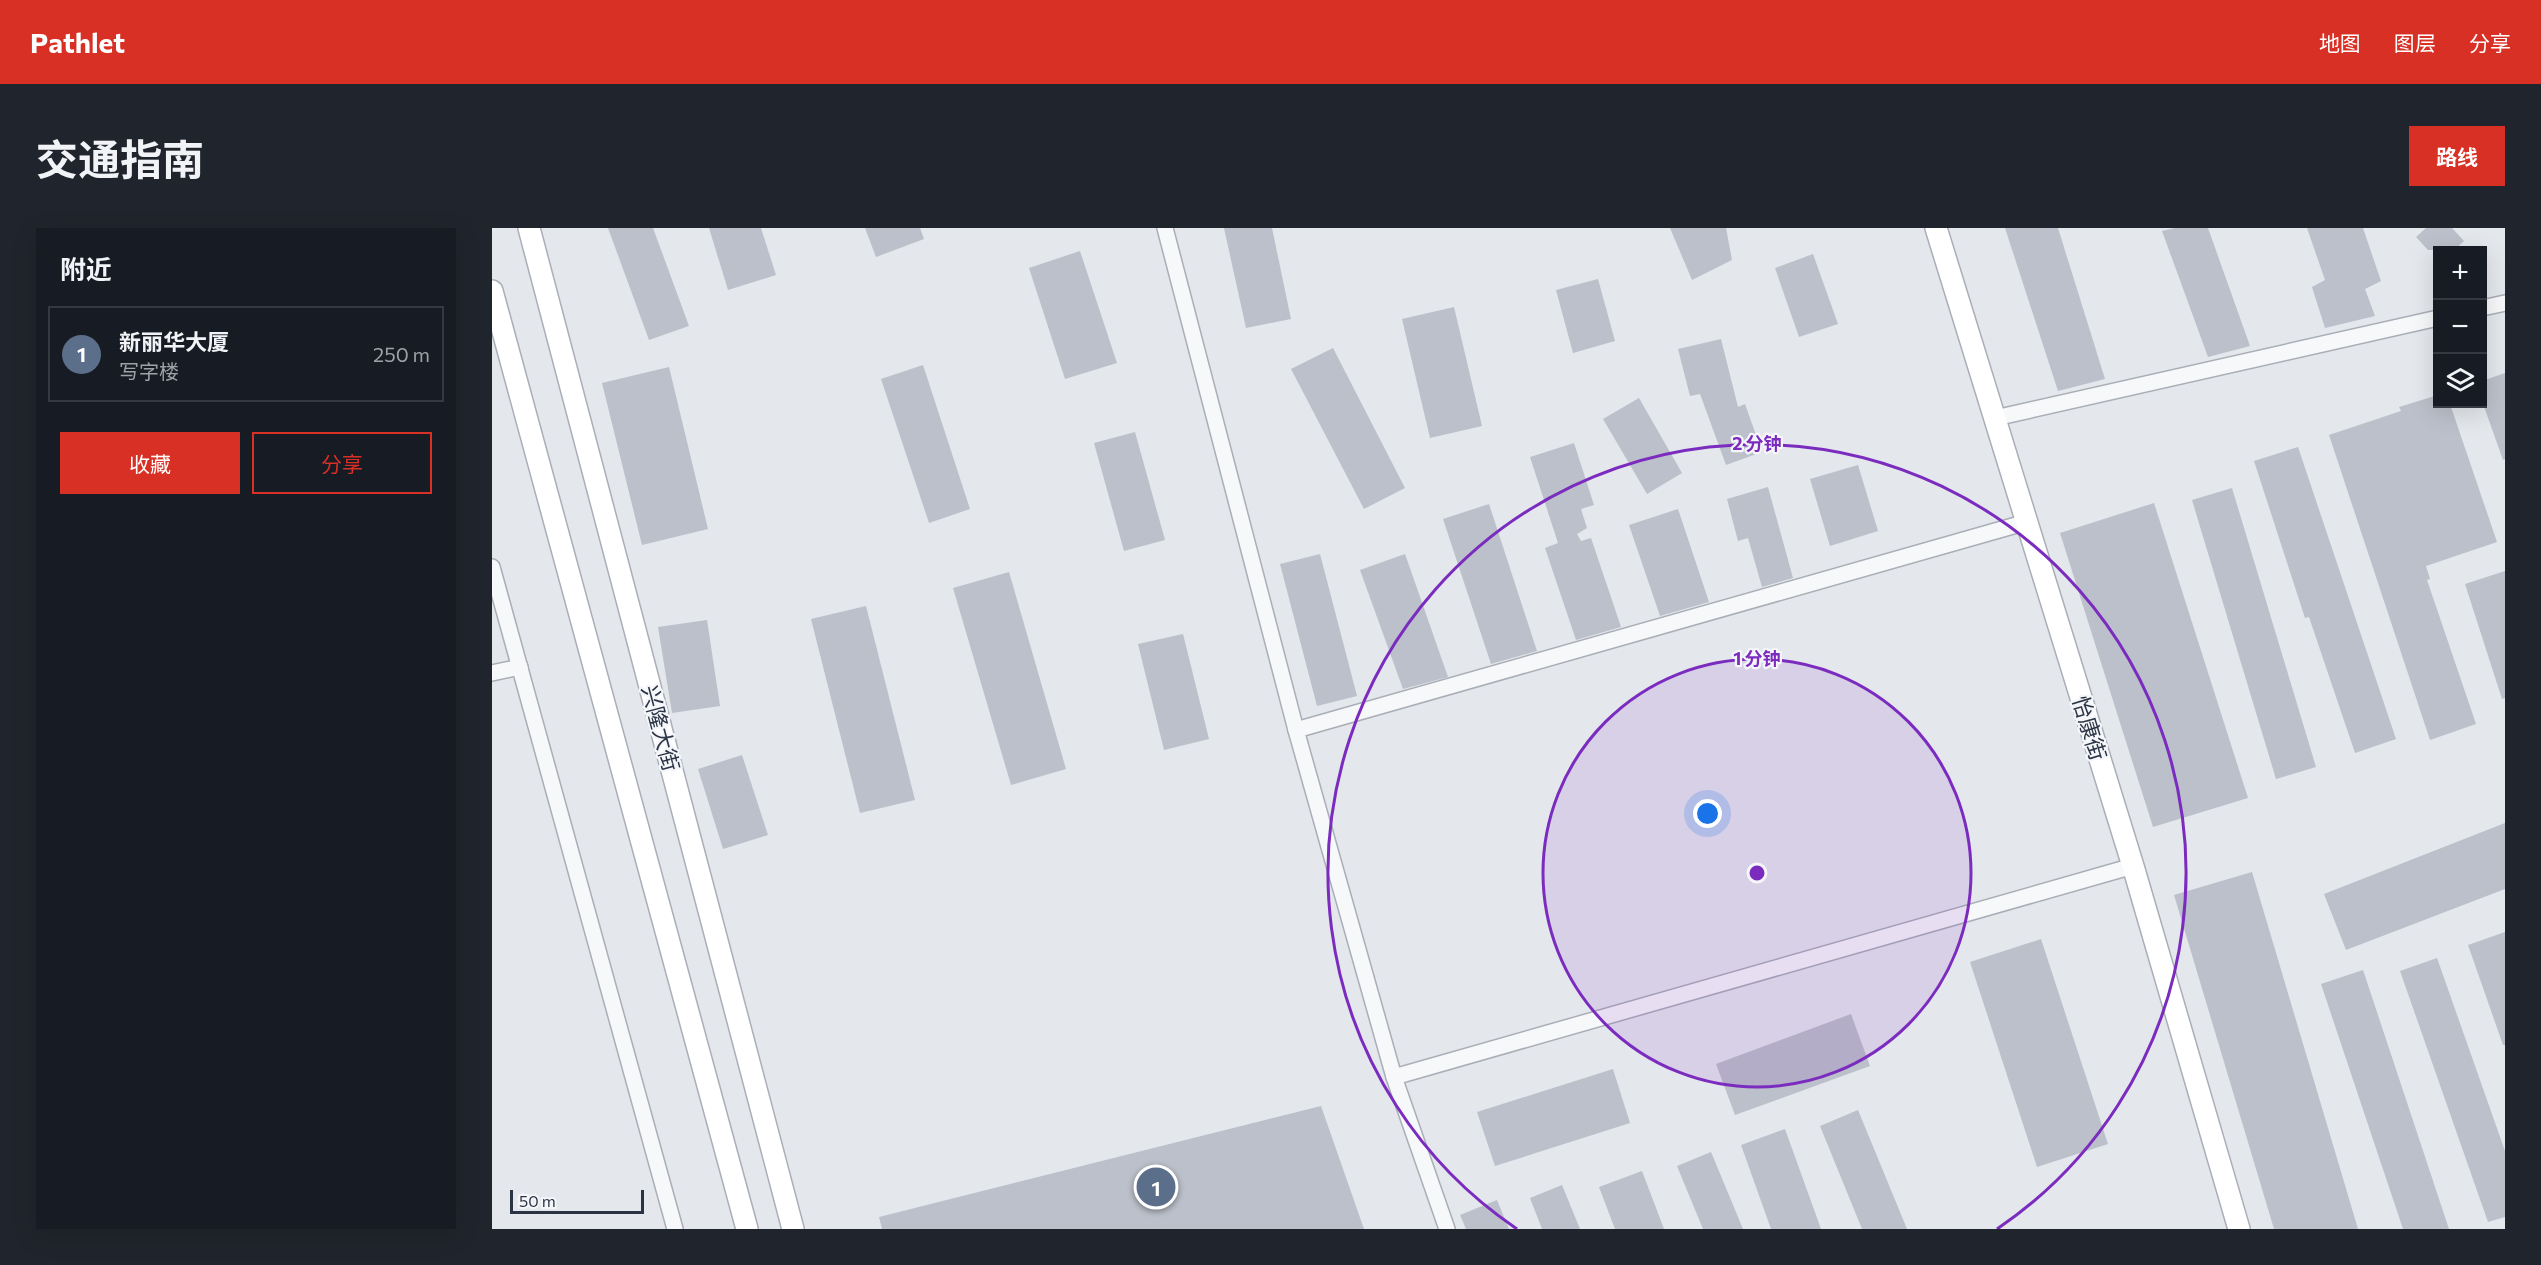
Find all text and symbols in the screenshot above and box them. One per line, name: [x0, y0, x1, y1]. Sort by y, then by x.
text: Pathlet: [30, 25, 125, 59]
text: 地图: [2319, 30, 2361, 55]
text: 图层: [2394, 30, 2436, 55]
text: 分享: [2469, 30, 2511, 55]
button: 路线: [2409, 126, 2505, 186]
text: 交通指南: [36, 132, 204, 184]
map controls: [2433, 246, 2487, 408]
button: +: [2433, 246, 2487, 300]
text: 附近: [60, 253, 112, 284]
button: −: [2433, 300, 2487, 354]
text: 新丽华大厦: [119, 328, 229, 355]
text: 1: [77, 342, 86, 366]
text: 250 m: [373, 342, 430, 366]
button: layers: [2433, 354, 2487, 408]
text: 写字楼: [119, 359, 179, 383]
button: 收藏: [60, 432, 240, 494]
button: 分享: [252, 432, 432, 494]
text: 2 分钟: [1732, 432, 1782, 454]
text: 1 分钟: [1733, 647, 1781, 669]
street label: 兴隆大街: [637, 682, 685, 774]
street label: 怡康街: [2067, 692, 2113, 764]
your location: [1693, 799, 1722, 828]
centre of rings: [1747, 863, 1767, 883]
pin: 1: [1136, 1164, 1176, 1210]
scale bar: [510, 1187, 644, 1214]
text: 50 m: [519, 1191, 556, 1210]

